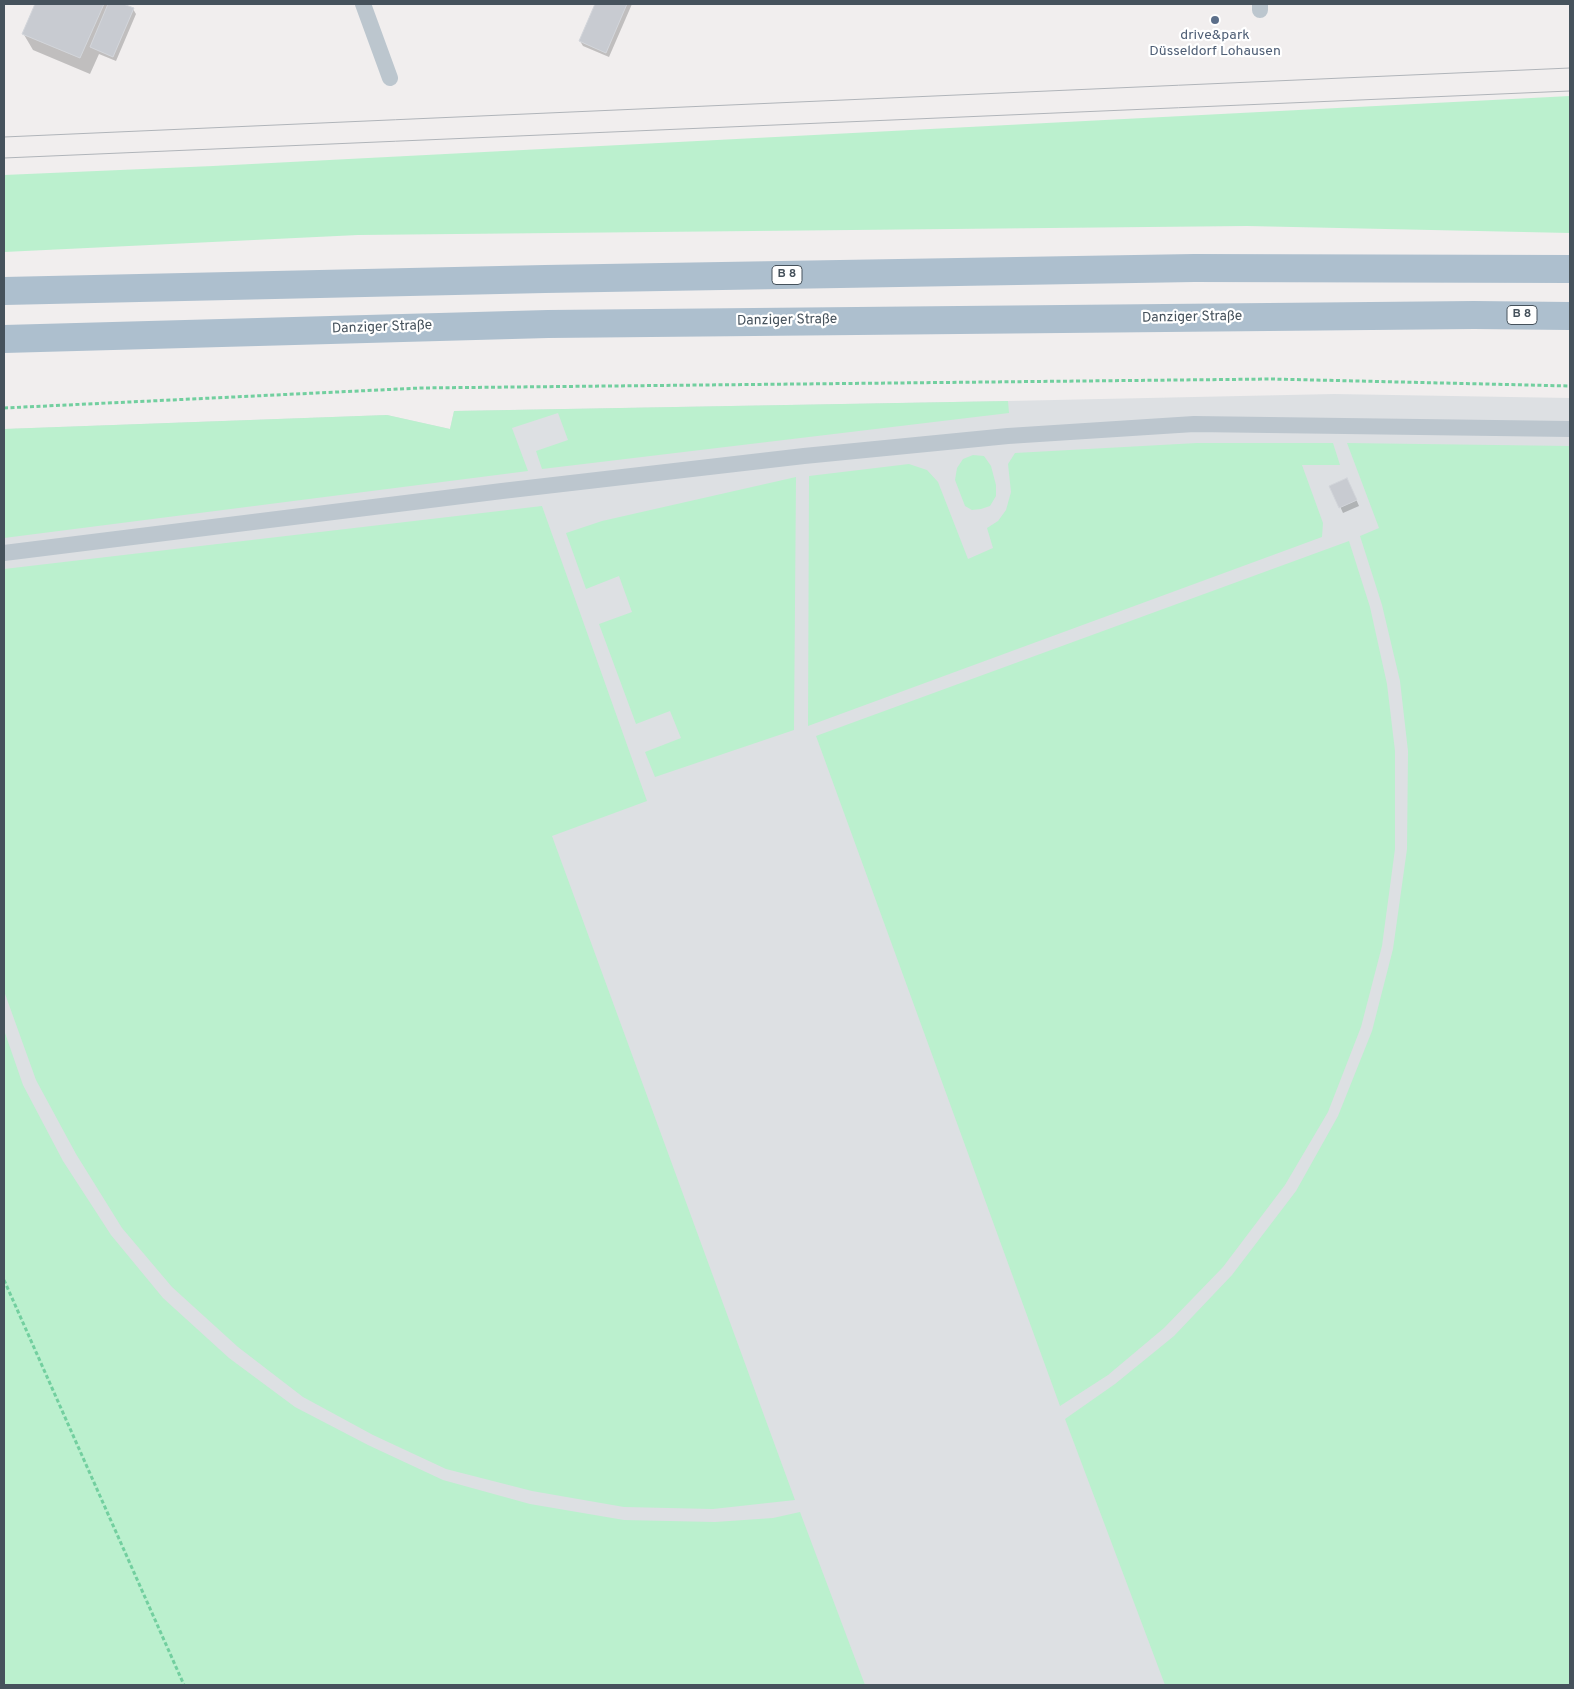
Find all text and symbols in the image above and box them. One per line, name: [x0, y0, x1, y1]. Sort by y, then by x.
marker: drive&park Düsseldorf Lohausen: [1209, 14, 1221, 26]
place label: drive&park Düsseldorf Lohausen: [1149, 28, 1281, 60]
road number: B 8: [772, 266, 802, 284]
road number: B 8: [1507, 306, 1537, 324]
street label: Danziger Straße: [1142, 309, 1242, 327]
street label: Danziger Straße: [737, 312, 837, 330]
street label: Danziger Straße: [332, 318, 432, 338]

